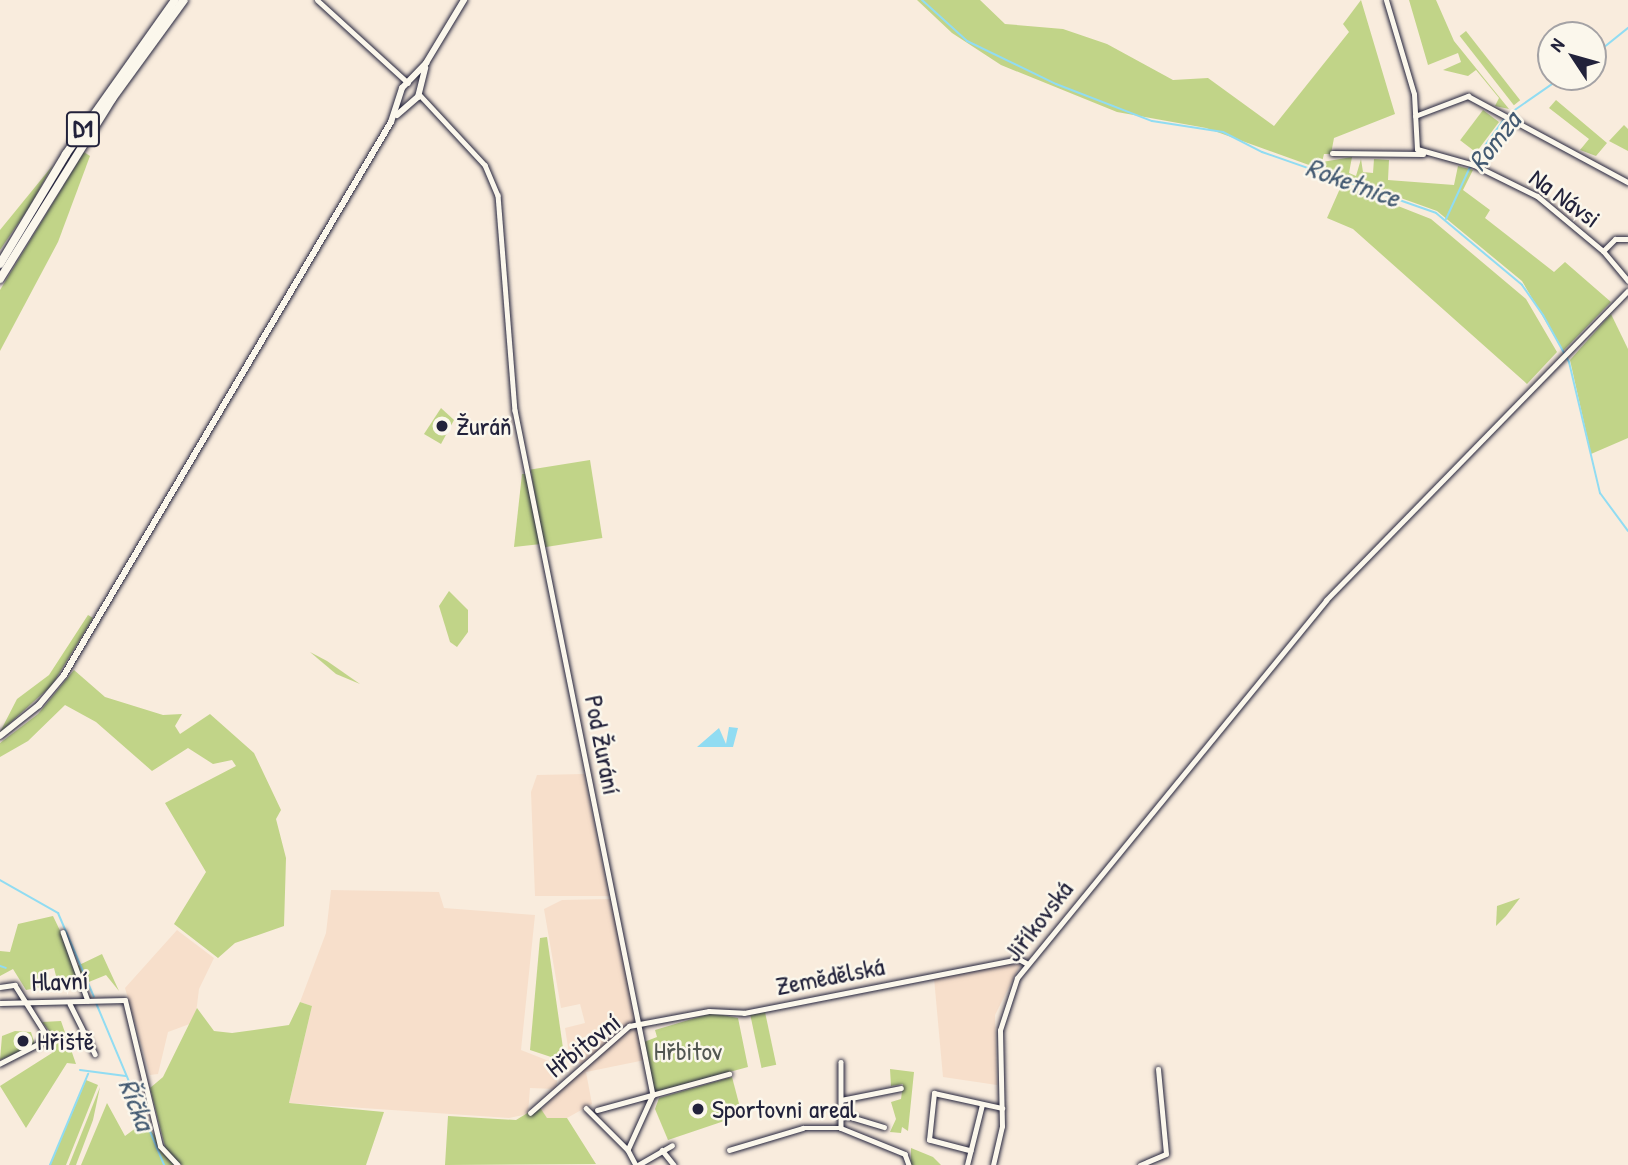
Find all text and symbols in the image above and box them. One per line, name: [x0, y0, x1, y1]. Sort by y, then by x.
north arrow: [1537, 21, 1607, 91]
text: N: [1543, 33, 1570, 57]
water label: Romza: [1460, 105, 1528, 177]
road number: D1: [66, 108, 100, 149]
water label: Roketnice: [1302, 150, 1404, 214]
street label: Na Návsi: [1523, 162, 1607, 234]
place label: Žuráň: [456, 410, 512, 442]
marker: Žuráň: [434, 418, 450, 434]
street label: Pod Žurání: [578, 693, 628, 797]
street label: Jiříkovská: [997, 874, 1079, 968]
street label: Zemědělská: [773, 950, 887, 1002]
street label: Hlavní: [31, 964, 89, 998]
street label: Hřbitovní: [539, 1006, 627, 1084]
place label: Hřiště: [37, 1025, 94, 1057]
marker: Hřiště: [15, 1033, 31, 1049]
park label: Hřbitov: [654, 1035, 722, 1067]
water label: Říčka: [112, 1073, 162, 1135]
place label: Sportovni areal: [712, 1093, 857, 1125]
marker: Sportovni areal: [690, 1101, 706, 1117]

